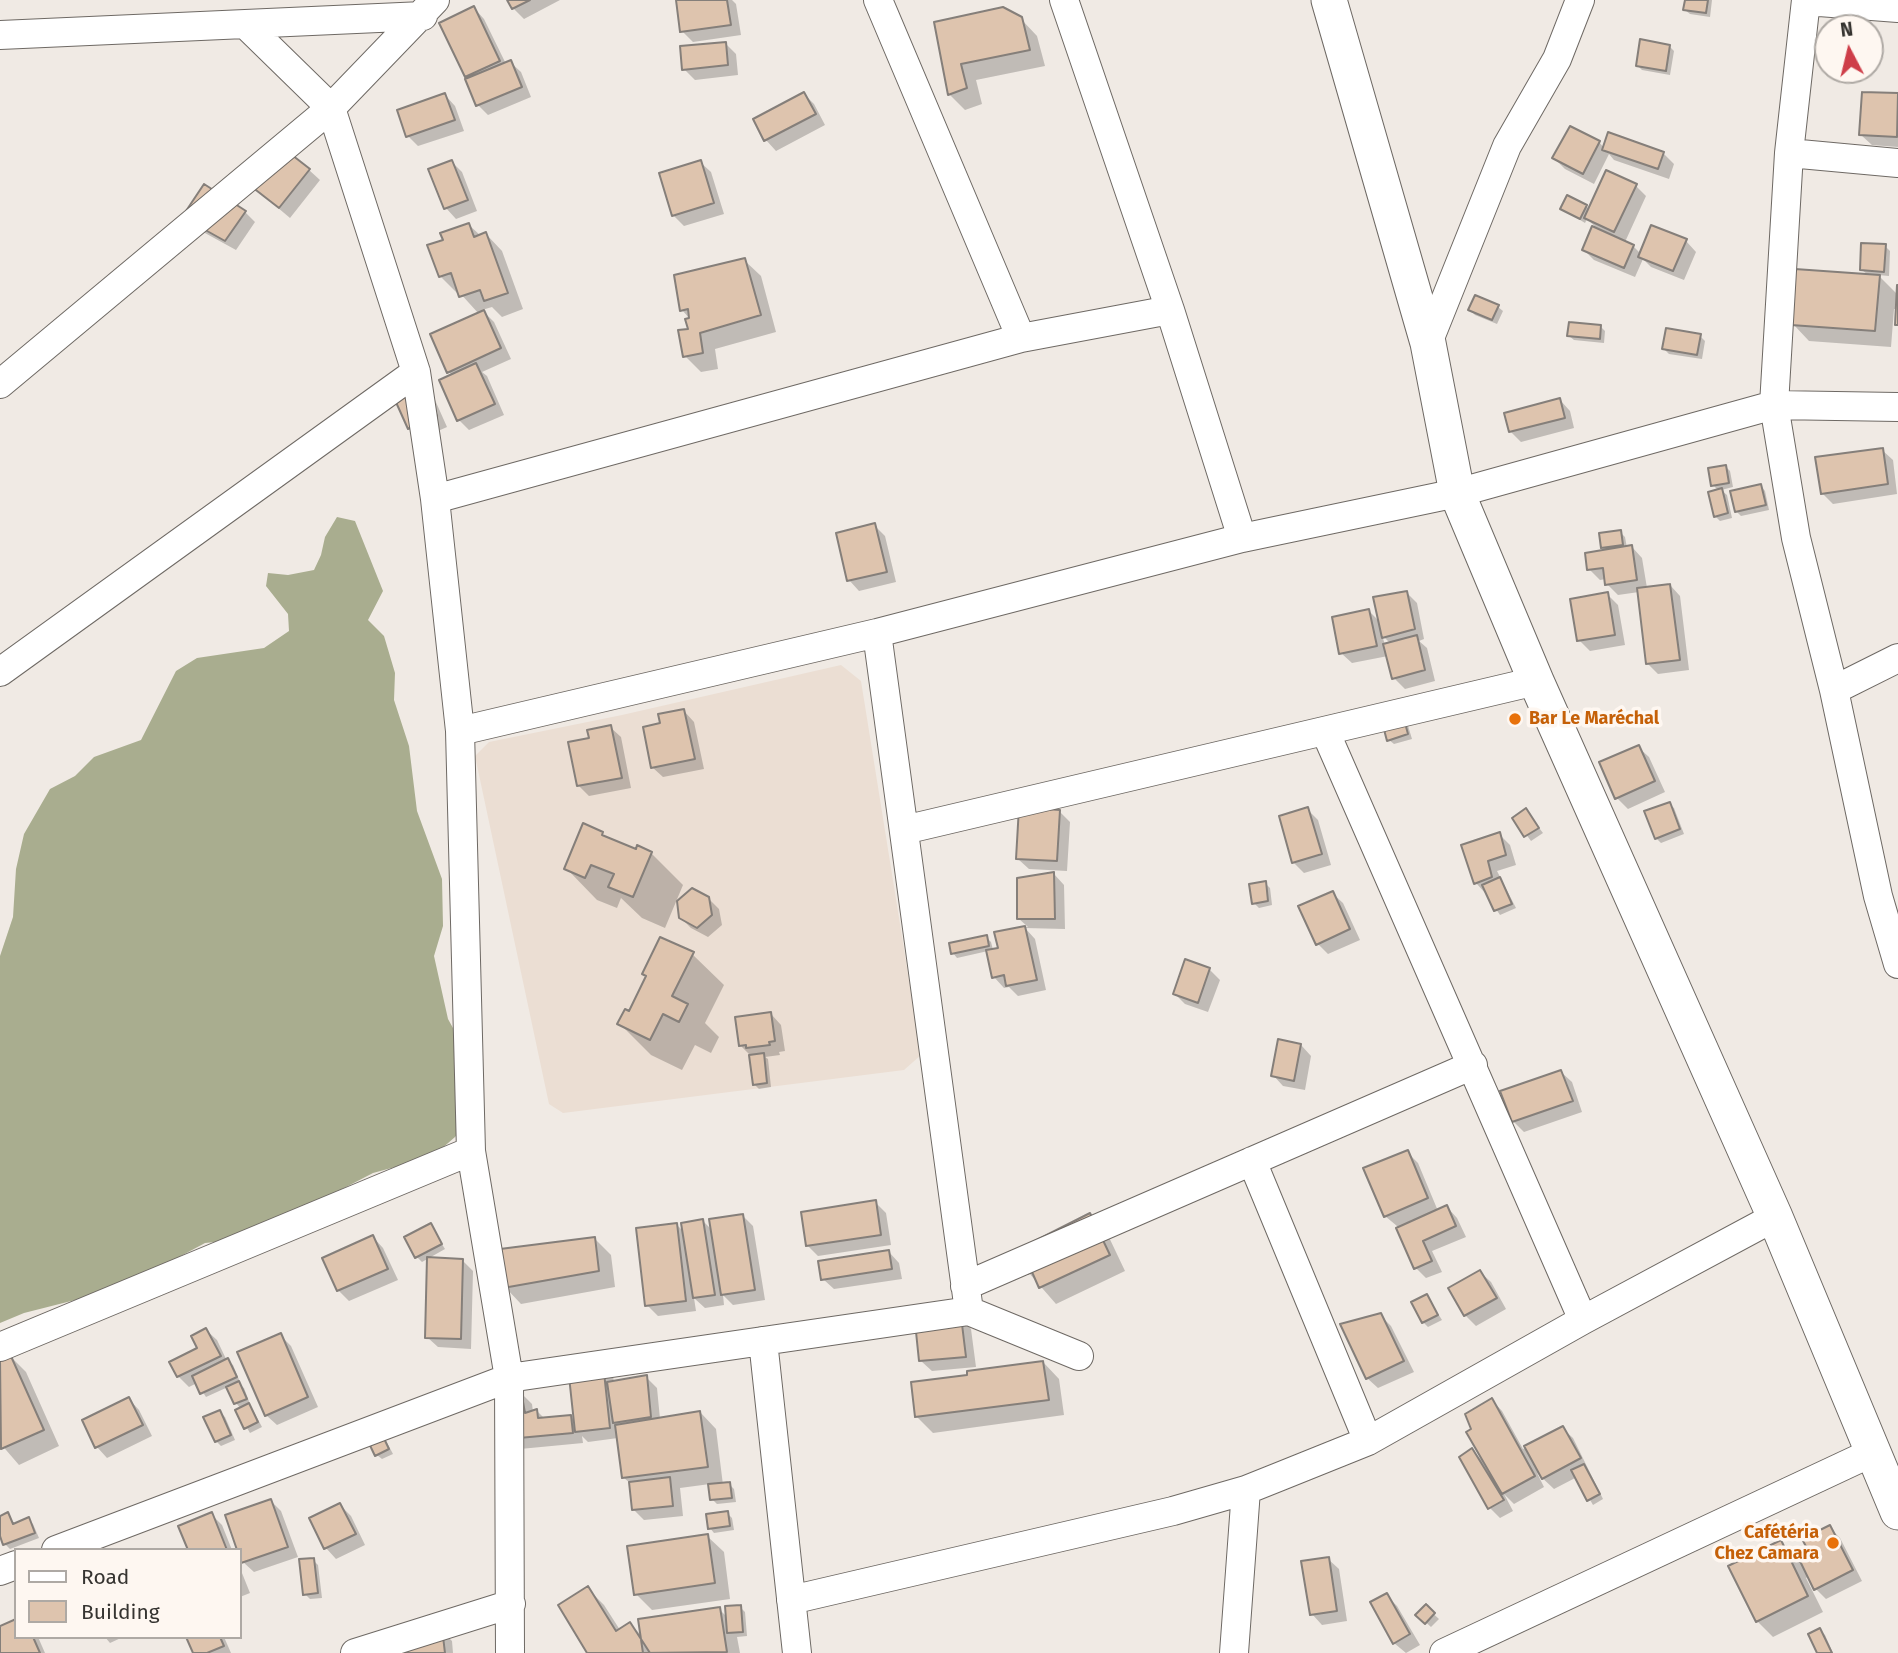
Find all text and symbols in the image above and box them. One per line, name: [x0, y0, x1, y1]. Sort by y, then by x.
north arrow: [1814, 14, 1884, 84]
text: N: [1839, 17, 1854, 42]
place label: Bar Le Maréchal: [1529, 708, 1659, 730]
marker: Bar Le Maréchal: [1507, 711, 1523, 727]
place label: Cafétéria Chez Camara: [1715, 1522, 1819, 1564]
marker: Cafétéria Chez Camara: [1825, 1535, 1841, 1551]
legend: [14, 1548, 242, 1639]
text: Road: [81, 1564, 129, 1590]
text: Building: [81, 1599, 160, 1625]

